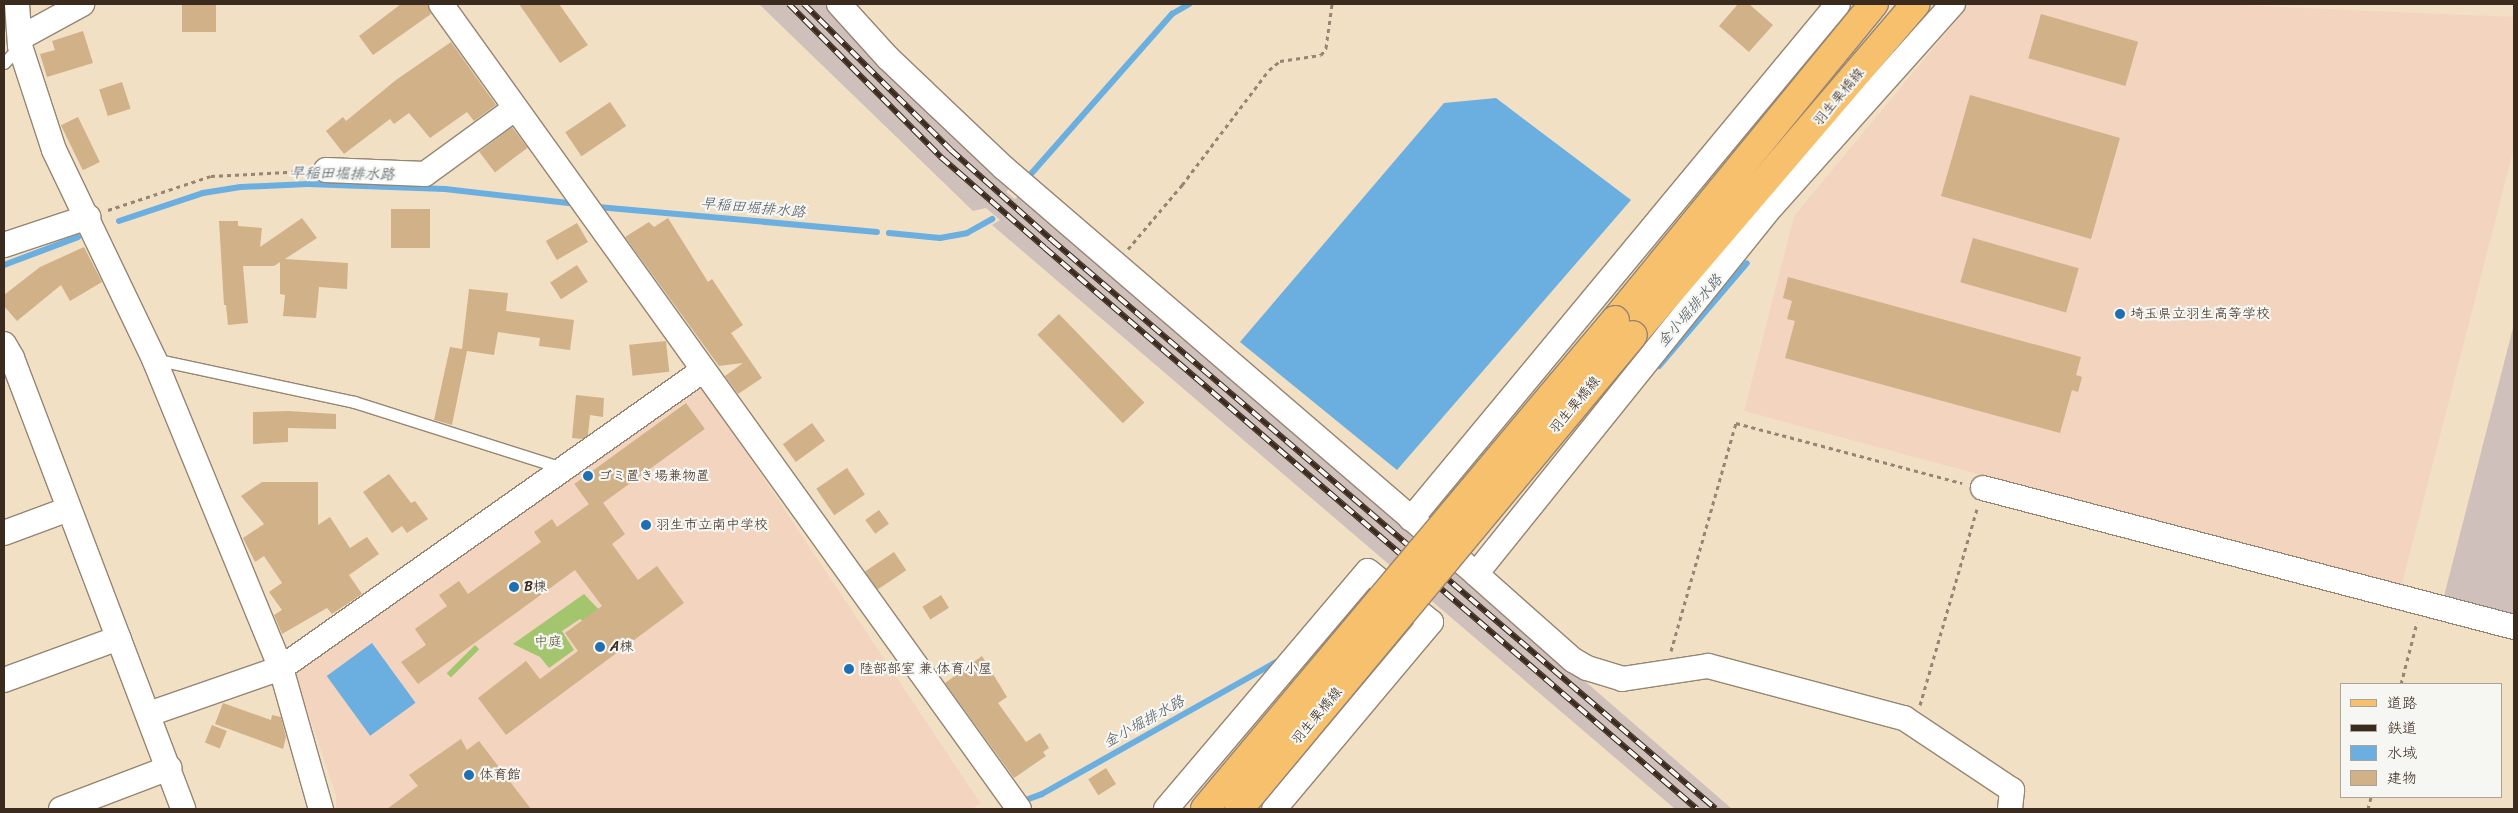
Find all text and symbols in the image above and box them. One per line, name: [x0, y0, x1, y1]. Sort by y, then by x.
street label: 羽生栗橋線: [1810, 65, 1868, 129]
water label: 早稲田堀排水路: [289, 164, 395, 184]
water label: 早稲田堀排水路: [700, 194, 806, 222]
water label: 金小堀排水路: [1654, 271, 1726, 351]
place label: 埼玉県立羽生高等学校: [2130, 306, 2270, 322]
marker: 埼玉県立羽生高等学校: [2114, 308, 2126, 320]
street label: 羽生栗橋線: [1546, 373, 1604, 437]
place label: ゴミ置き場兼物置: [598, 468, 710, 484]
marker: ゴミ置き場兼物置: [582, 470, 594, 482]
place label: 羽生市立南中学校: [656, 517, 768, 533]
marker: 羽生市立南中学校: [640, 519, 652, 531]
place label: B棟: [524, 579, 547, 595]
marker: B棟: [508, 581, 520, 593]
park label: 中庭: [534, 634, 562, 650]
place label: A棟: [610, 639, 633, 655]
marker: A棟: [594, 641, 606, 653]
place label: 陸部部室 兼 体育小屋: [859, 661, 992, 677]
marker: 陸部部室 兼 体育小屋: [843, 663, 855, 675]
legend: [2340, 683, 2503, 798]
street label: 羽生栗橋線: [1288, 684, 1346, 748]
text: 道路: [2387, 690, 2417, 716]
water label: 金小堀排水路: [1100, 692, 1188, 752]
text: 鉄道: [2387, 715, 2417, 741]
text: 水域: [2387, 740, 2417, 766]
text: 建物: [2387, 765, 2417, 791]
place label: 体育館: [479, 767, 521, 783]
marker: 体育館: [463, 769, 475, 781]

